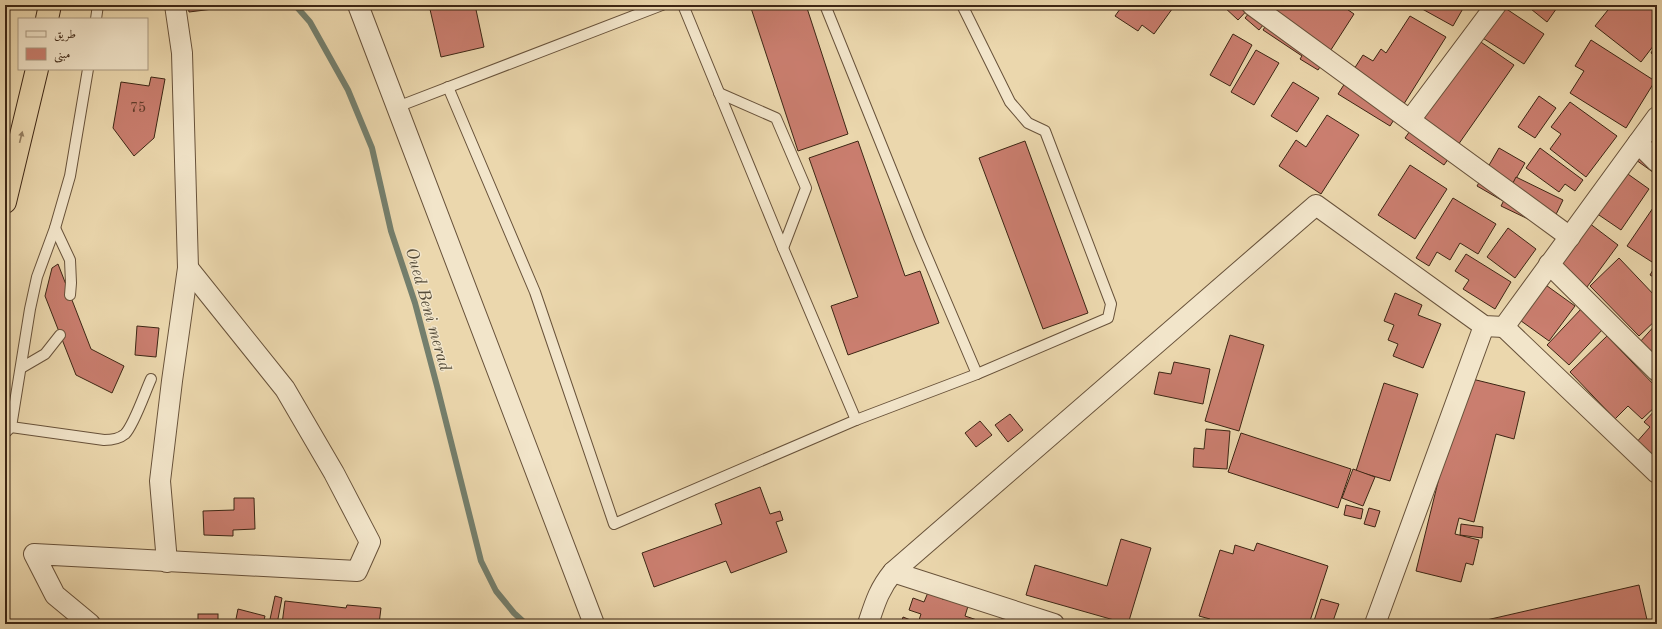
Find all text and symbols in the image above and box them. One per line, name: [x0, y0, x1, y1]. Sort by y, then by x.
legend: [18, 18, 148, 70]
text: طريق: [54, 29, 76, 42]
text: مبنى: [54, 49, 70, 63]
house number: 75: [130, 101, 146, 115]
one-way arrow: [18, 130, 24, 142]
water label: Oued Beni merad: [402, 246, 454, 374]

